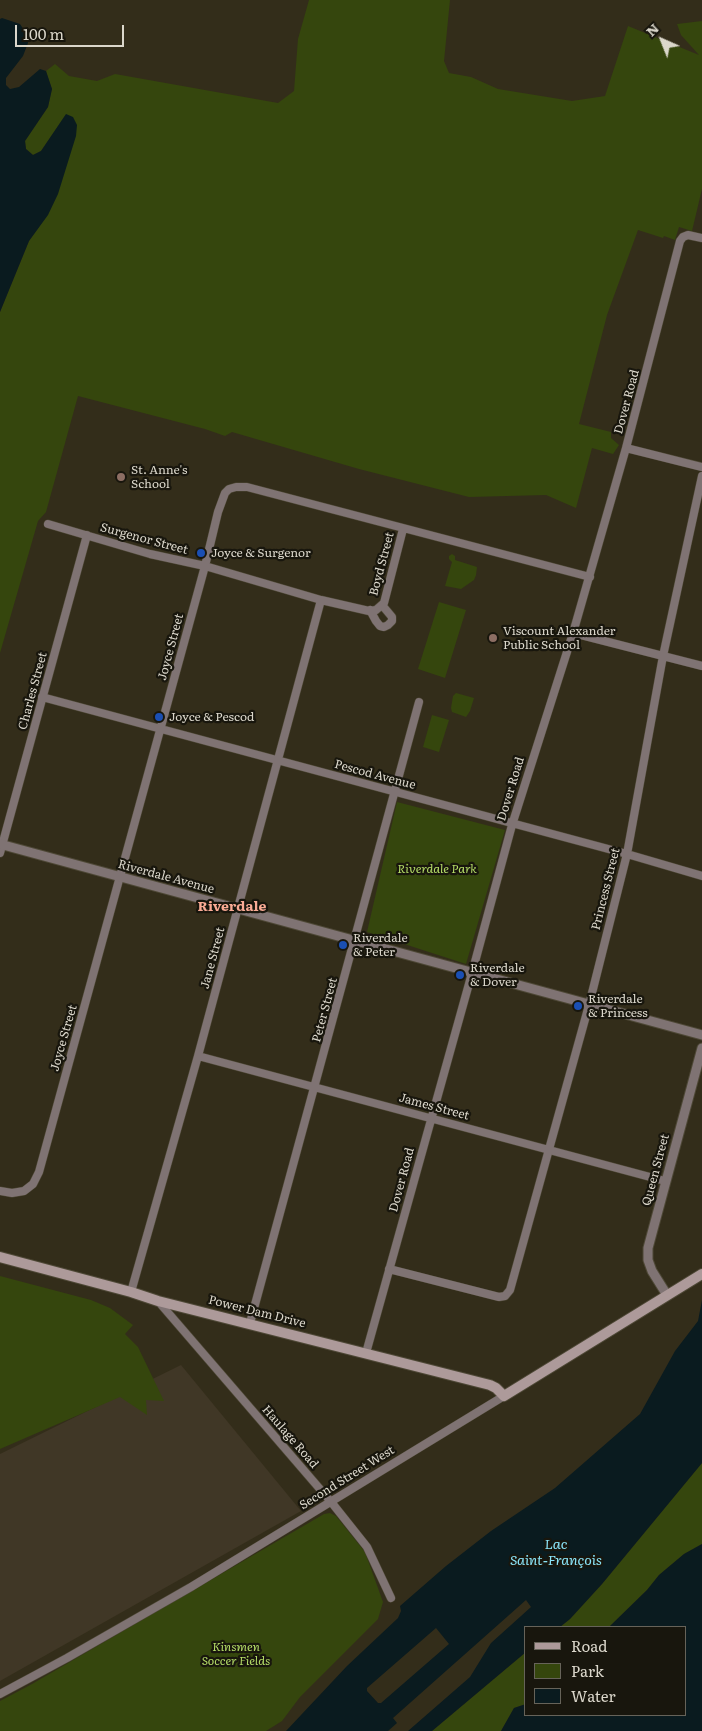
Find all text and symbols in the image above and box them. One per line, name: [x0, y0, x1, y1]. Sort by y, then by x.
scale bar: [18, 15, 126, 47]
north arrow: [637, 15, 687, 65]
text: N: [640, 18, 663, 40]
text: 100 m: [23, 22, 64, 45]
street label: Dover Road: [611, 368, 643, 436]
place label: St. Anne's School: [131, 463, 187, 491]
marker: St. Anne's School: [115, 471, 127, 483]
street label: Surgenor Street: [99, 520, 189, 558]
street label: Boyd Street: [367, 530, 397, 598]
place label: Joyce & Surgenor: [211, 546, 311, 560]
marker: Joyce & Surgenor: [195, 547, 207, 559]
street label: Joyce Street: [155, 612, 187, 682]
place label: Viscount Alexander Public School: [503, 624, 615, 652]
marker: Viscount Alexander Public School: [487, 632, 499, 644]
street label: Charles Street: [16, 650, 50, 732]
place label: Joyce & Pescod: [169, 710, 254, 724]
marker: Joyce & Pescod: [153, 711, 165, 723]
street label: Dover Road: [494, 755, 528, 823]
street label: Pescod Avenue: [333, 757, 417, 793]
street label: Princess Street: [589, 846, 623, 932]
street label: Riverdale Avenue: [116, 857, 216, 897]
park label: Riverdale Park: [397, 862, 477, 876]
district label: Riverdale: [198, 899, 266, 915]
street label: Jane Street: [198, 926, 228, 990]
place label: Riverdale & Peter: [353, 931, 408, 959]
marker: Riverdale & Peter: [337, 939, 349, 951]
place label: Riverdale & Dover: [470, 961, 525, 989]
marker: Riverdale & Dover: [454, 969, 466, 981]
street label: Peter Street: [309, 976, 341, 1044]
place label: Riverdale & Princess: [588, 992, 648, 1020]
marker: Riverdale & Princess: [572, 1000, 584, 1012]
street label: Joyce Street: [48, 1003, 80, 1073]
street label: James Street: [397, 1091, 471, 1123]
street label: Queen Street: [640, 1133, 672, 1207]
street label: Dover Road: [386, 1146, 418, 1214]
street label: Power Dam Drive: [207, 1293, 307, 1331]
street label: Haulage Road: [259, 1403, 321, 1471]
street label: Second Street West: [297, 1443, 397, 1513]
water label: Lac Saint-François: [510, 1537, 602, 1570]
legend: [524, 1626, 687, 1716]
text: Road: [571, 1634, 607, 1657]
park label: Kinsmen Soccer Fields: [202, 1640, 270, 1668]
text: Park: [571, 1659, 604, 1682]
text: Water: [571, 1684, 616, 1707]

